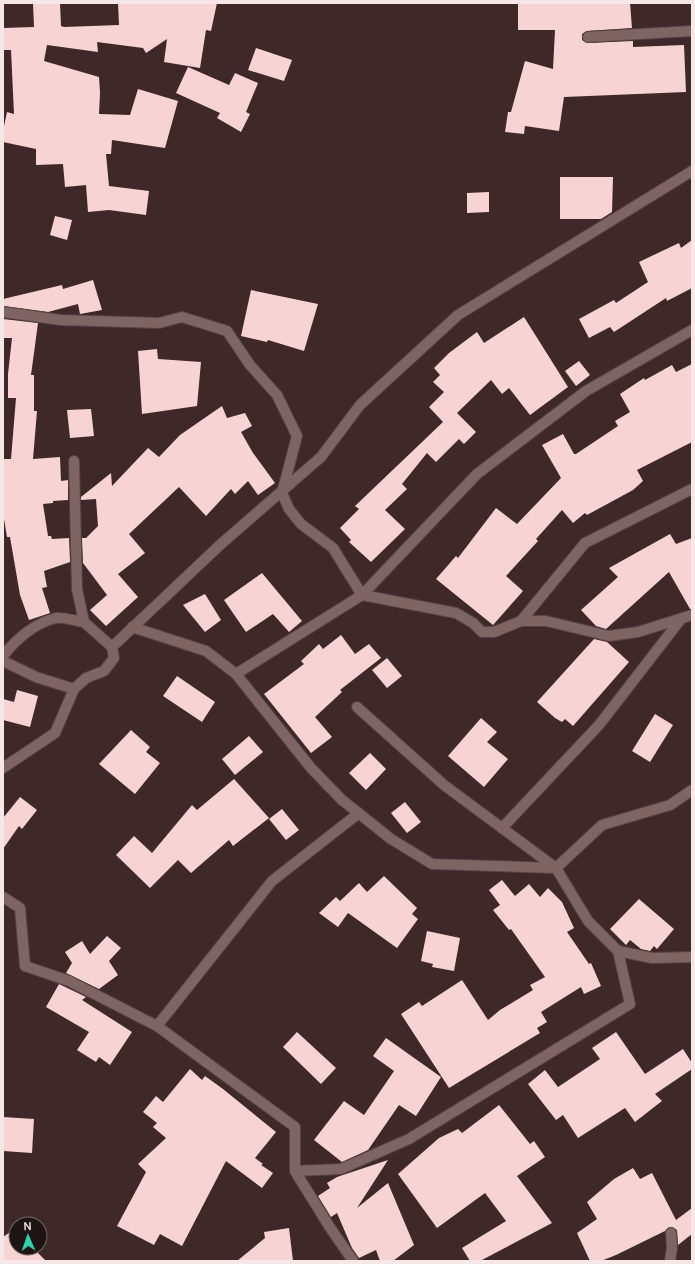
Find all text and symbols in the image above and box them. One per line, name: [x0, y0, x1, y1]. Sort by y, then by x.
north arrow: [8, 1216, 48, 1256]
text: N: [23, 1218, 32, 1233]

